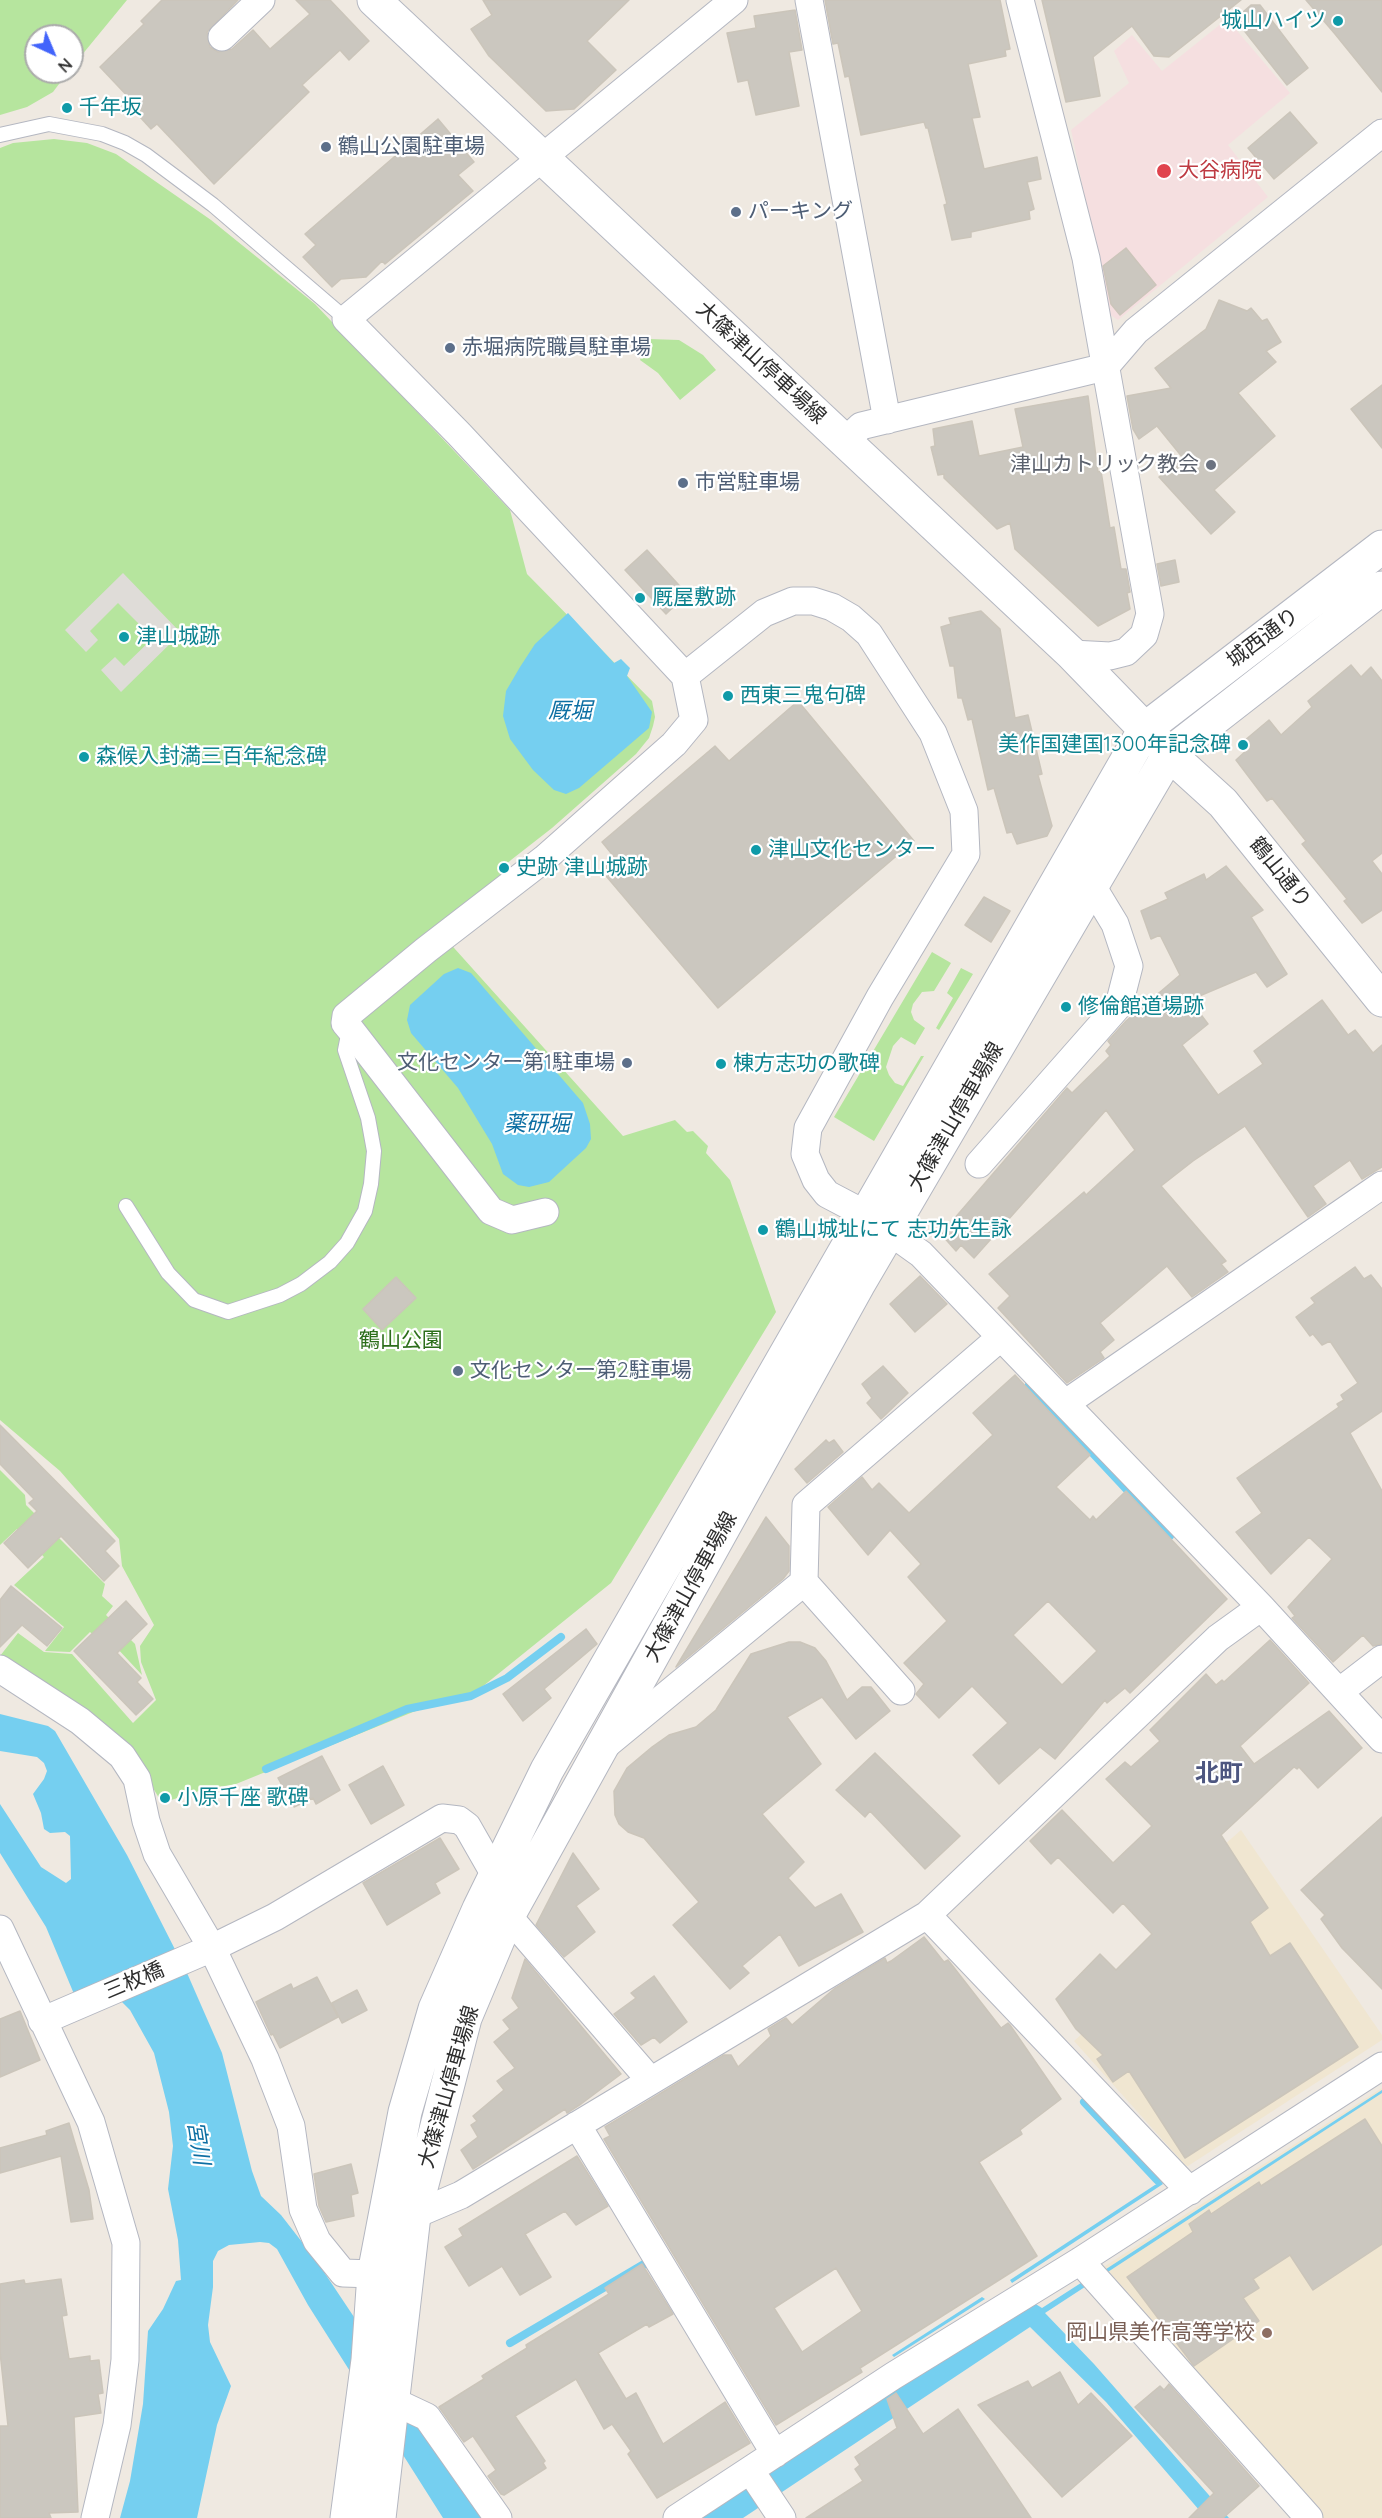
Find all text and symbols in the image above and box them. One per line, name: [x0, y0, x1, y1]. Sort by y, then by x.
place label: 城山ハイツ: [1221, 8, 1326, 34]
marker: 城山ハイツ: [1331, 14, 1345, 28]
north arrow: [24, 24, 84, 84]
text: N: [54, 54, 76, 77]
place label: 千年坂: [79, 95, 142, 121]
marker: 千年坂: [60, 101, 74, 115]
place label: 鶴山公園駐車場: [338, 134, 485, 160]
marker: 鶴山公園駐車場: [319, 140, 333, 154]
place label: 大谷病院: [1178, 158, 1262, 184]
marker: 大谷病院: [1155, 162, 1173, 180]
place label: パーキング: [748, 199, 853, 225]
marker: パーキング: [729, 205, 743, 219]
street label: 大篠津山停車場線: [691, 296, 831, 430]
place label: 赤堀病院職員駐車場: [462, 335, 651, 361]
marker: 赤堀病院職員駐車場: [443, 341, 457, 355]
place label: 津山カトリック教会: [1010, 452, 1199, 478]
marker: 津山カトリック教会: [1204, 458, 1218, 472]
place label: 市営駐車場: [695, 470, 800, 496]
marker: 市営駐車場: [676, 476, 690, 490]
place label: 厩屋敷跡: [652, 585, 736, 611]
marker: 厩屋敷跡: [633, 591, 647, 605]
street label: 城西通り: [1222, 603, 1304, 673]
place label: 津山城跡: [136, 624, 220, 650]
marker: 津山城跡: [117, 630, 131, 644]
place label: 西東三鬼句碑: [740, 683, 866, 709]
marker: 西東三鬼句碑: [721, 689, 735, 703]
water label: 厩堀: [548, 698, 592, 724]
place label: 美作国建国1300年記念碑: [998, 732, 1231, 758]
marker: 美作国建国1300年記念碑: [1236, 738, 1250, 752]
place label: 森候入封満三百年紀念碑: [96, 744, 327, 770]
marker: 森候入封満三百年紀念碑: [77, 750, 91, 764]
street label: 鶴山通り: [1244, 832, 1316, 914]
place label: 津山文化センター: [768, 837, 936, 863]
marker: 津山文化センター: [749, 843, 763, 857]
place label: 史跡 津山城跡: [516, 855, 648, 881]
marker: 史跡 津山城跡: [497, 861, 511, 875]
place label: 修倫館道場跡: [1078, 994, 1204, 1020]
marker: 修倫館道場跡: [1059, 1000, 1073, 1014]
street label: 大篠津山停車場線: [903, 1038, 1009, 1196]
place label: 文化センター第1駐車場: [397, 1050, 615, 1076]
place label: 棟方志功の歌碑: [733, 1051, 880, 1077]
marker: 文化センター第1駐車場: [620, 1056, 634, 1070]
marker: 棟方志功の歌碑: [714, 1057, 728, 1071]
water label: 薬研堀: [504, 1111, 570, 1137]
place label: 鶴山城址にて 志功先生詠: [775, 1217, 1012, 1243]
marker: 鶴山城址にて 志功先生詠: [756, 1223, 770, 1237]
park label: 鶴山公園: [359, 1328, 443, 1354]
place label: 文化センター第2駐車場: [470, 1358, 692, 1384]
marker: 文化センター第2駐車場: [451, 1364, 465, 1378]
street label: 大篠津山停車場線: [639, 1507, 743, 1667]
district label: 北町: [1195, 1760, 1243, 1788]
place label: 小原千座 歌碑: [177, 1785, 309, 1811]
marker: 小原千座 歌碑: [158, 1791, 172, 1805]
street label: 三枚橋: [100, 1957, 168, 2005]
street label: 大篠津山停車場線: [414, 2003, 484, 2171]
water label: 宮川: [182, 2119, 214, 2167]
place label: 岡山県美作高等学校: [1066, 2320, 1255, 2346]
marker: 岡山県美作高等学校: [1260, 2326, 1274, 2340]

